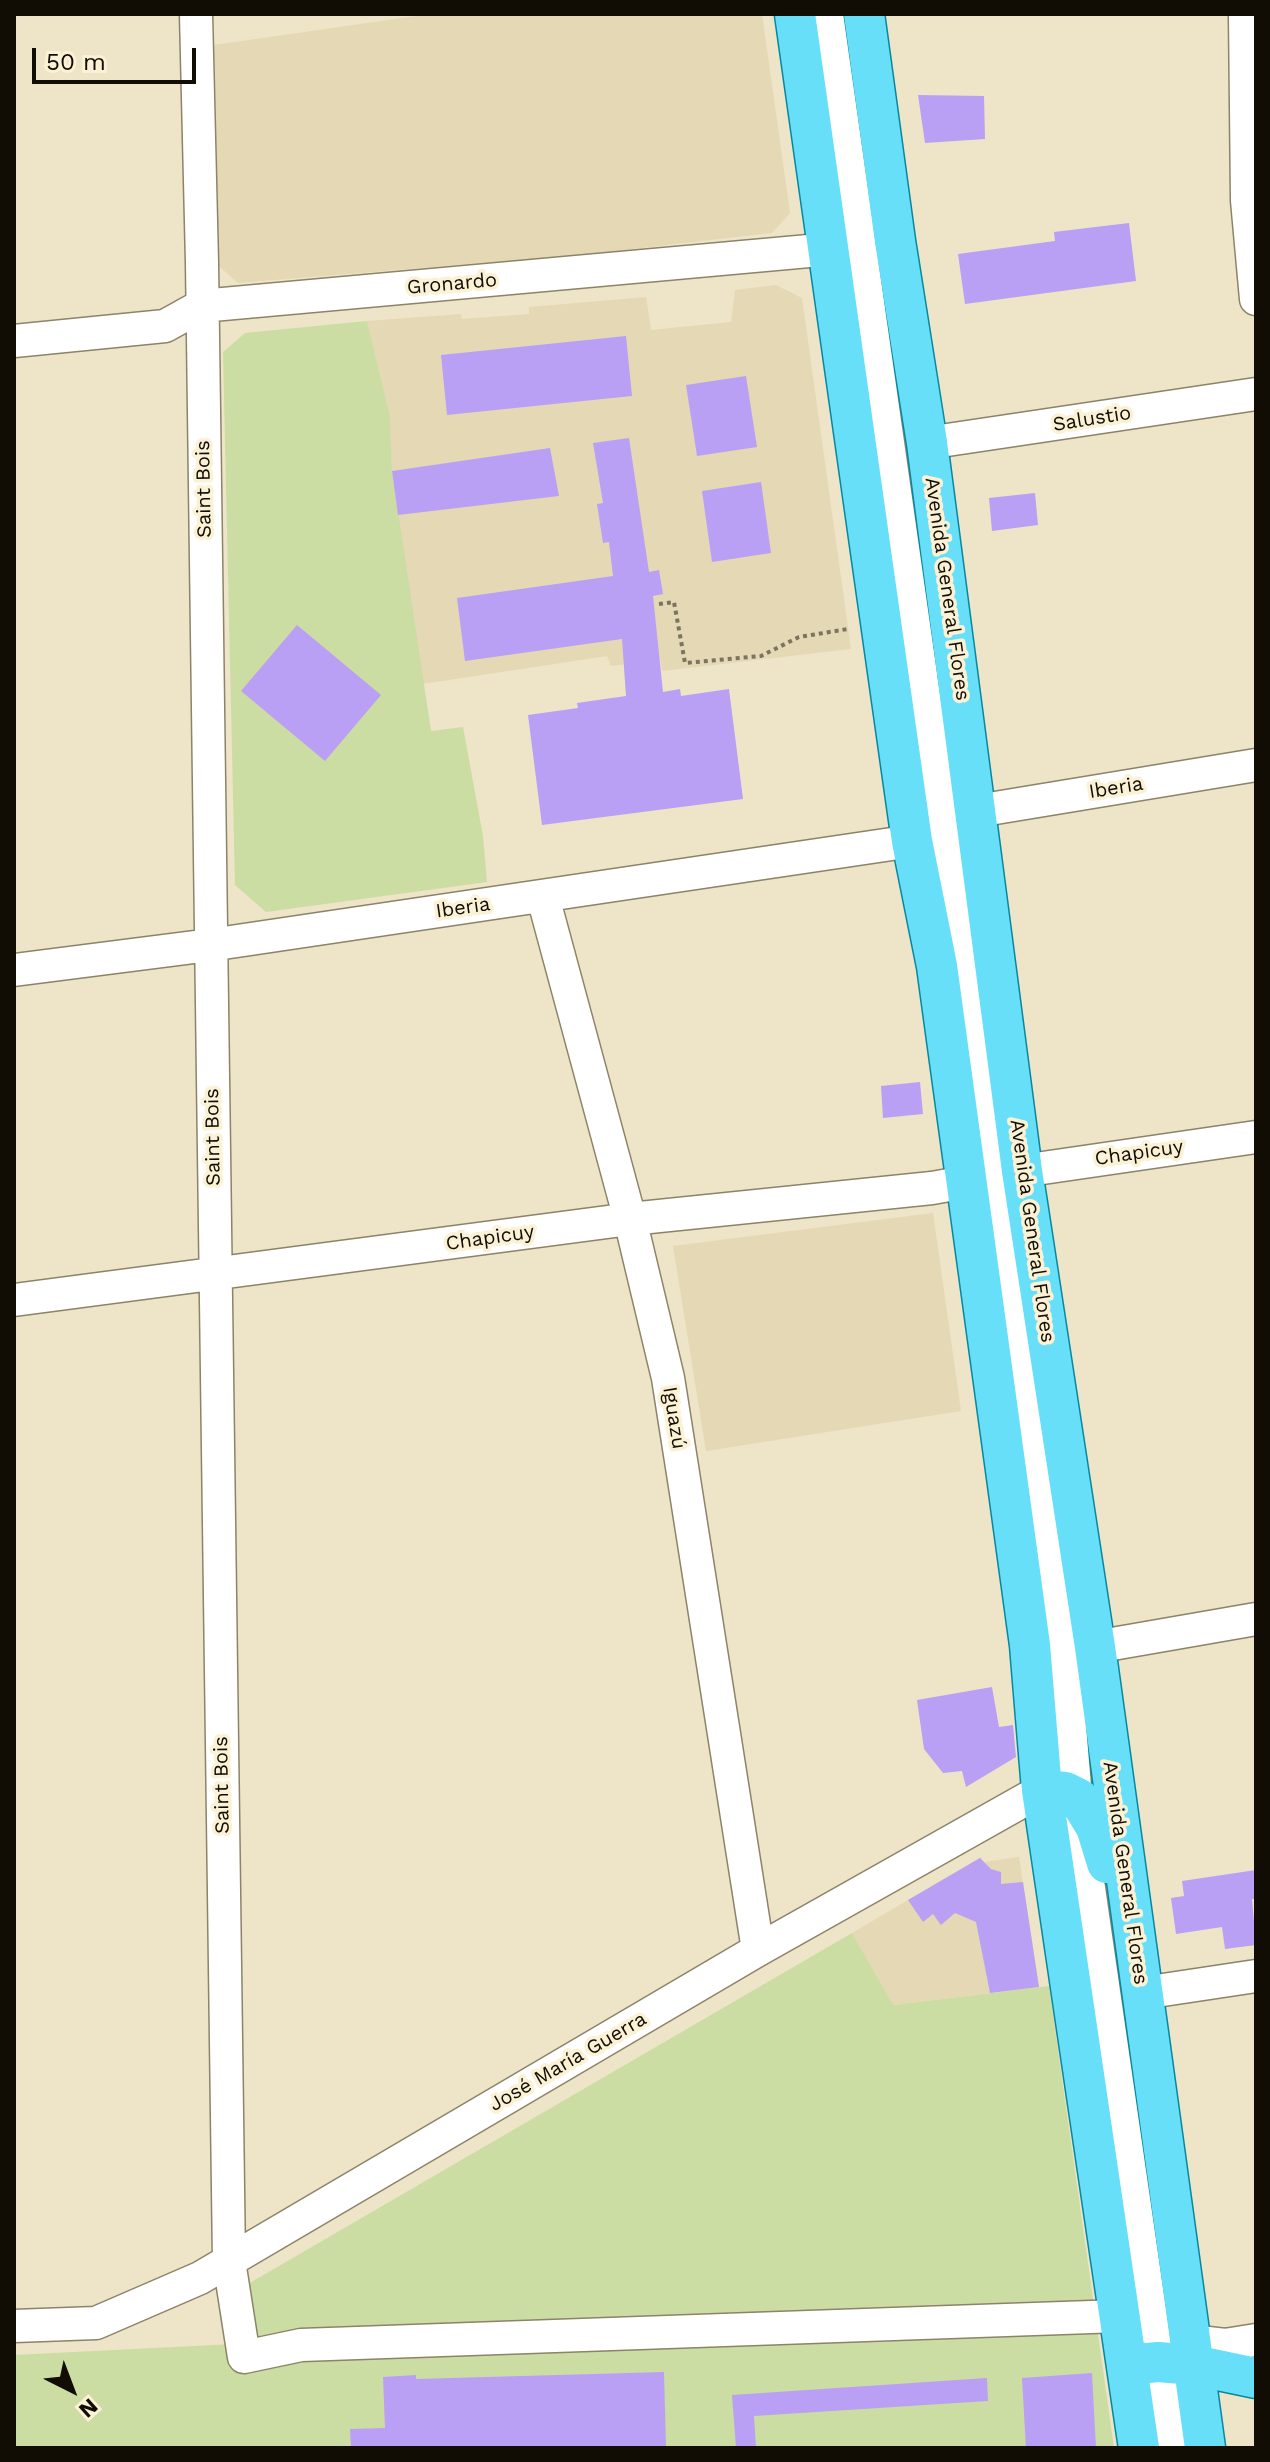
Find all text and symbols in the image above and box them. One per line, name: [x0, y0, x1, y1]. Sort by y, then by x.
scale bar: [36, 32, 200, 82]
text: 50 m: [46, 48, 106, 76]
street label: Gronardo: [406, 268, 498, 300]
street label: Salustio: [1051, 401, 1133, 437]
street label: Saint Bois: [191, 440, 217, 538]
street label: Avenida General Flores: [919, 476, 975, 702]
street label: Iberia: [1087, 772, 1145, 804]
street label: Iberia: [434, 892, 492, 924]
street label: Saint Bois: [200, 1088, 226, 1186]
street label: Avenida General Flores: [1004, 1118, 1060, 1344]
street label: Chapicuy: [1093, 1135, 1185, 1171]
street label: Chapicuy: [444, 1220, 536, 1256]
street label: Iguazú: [657, 1385, 691, 1451]
street label: Saint Bois: [209, 1736, 235, 1834]
street label: Avenida General Flores: [1097, 1760, 1153, 1986]
street label: José María Guerra: [485, 2007, 651, 2117]
north arrow: [32, 2350, 112, 2430]
text: N: [74, 2393, 103, 2423]

